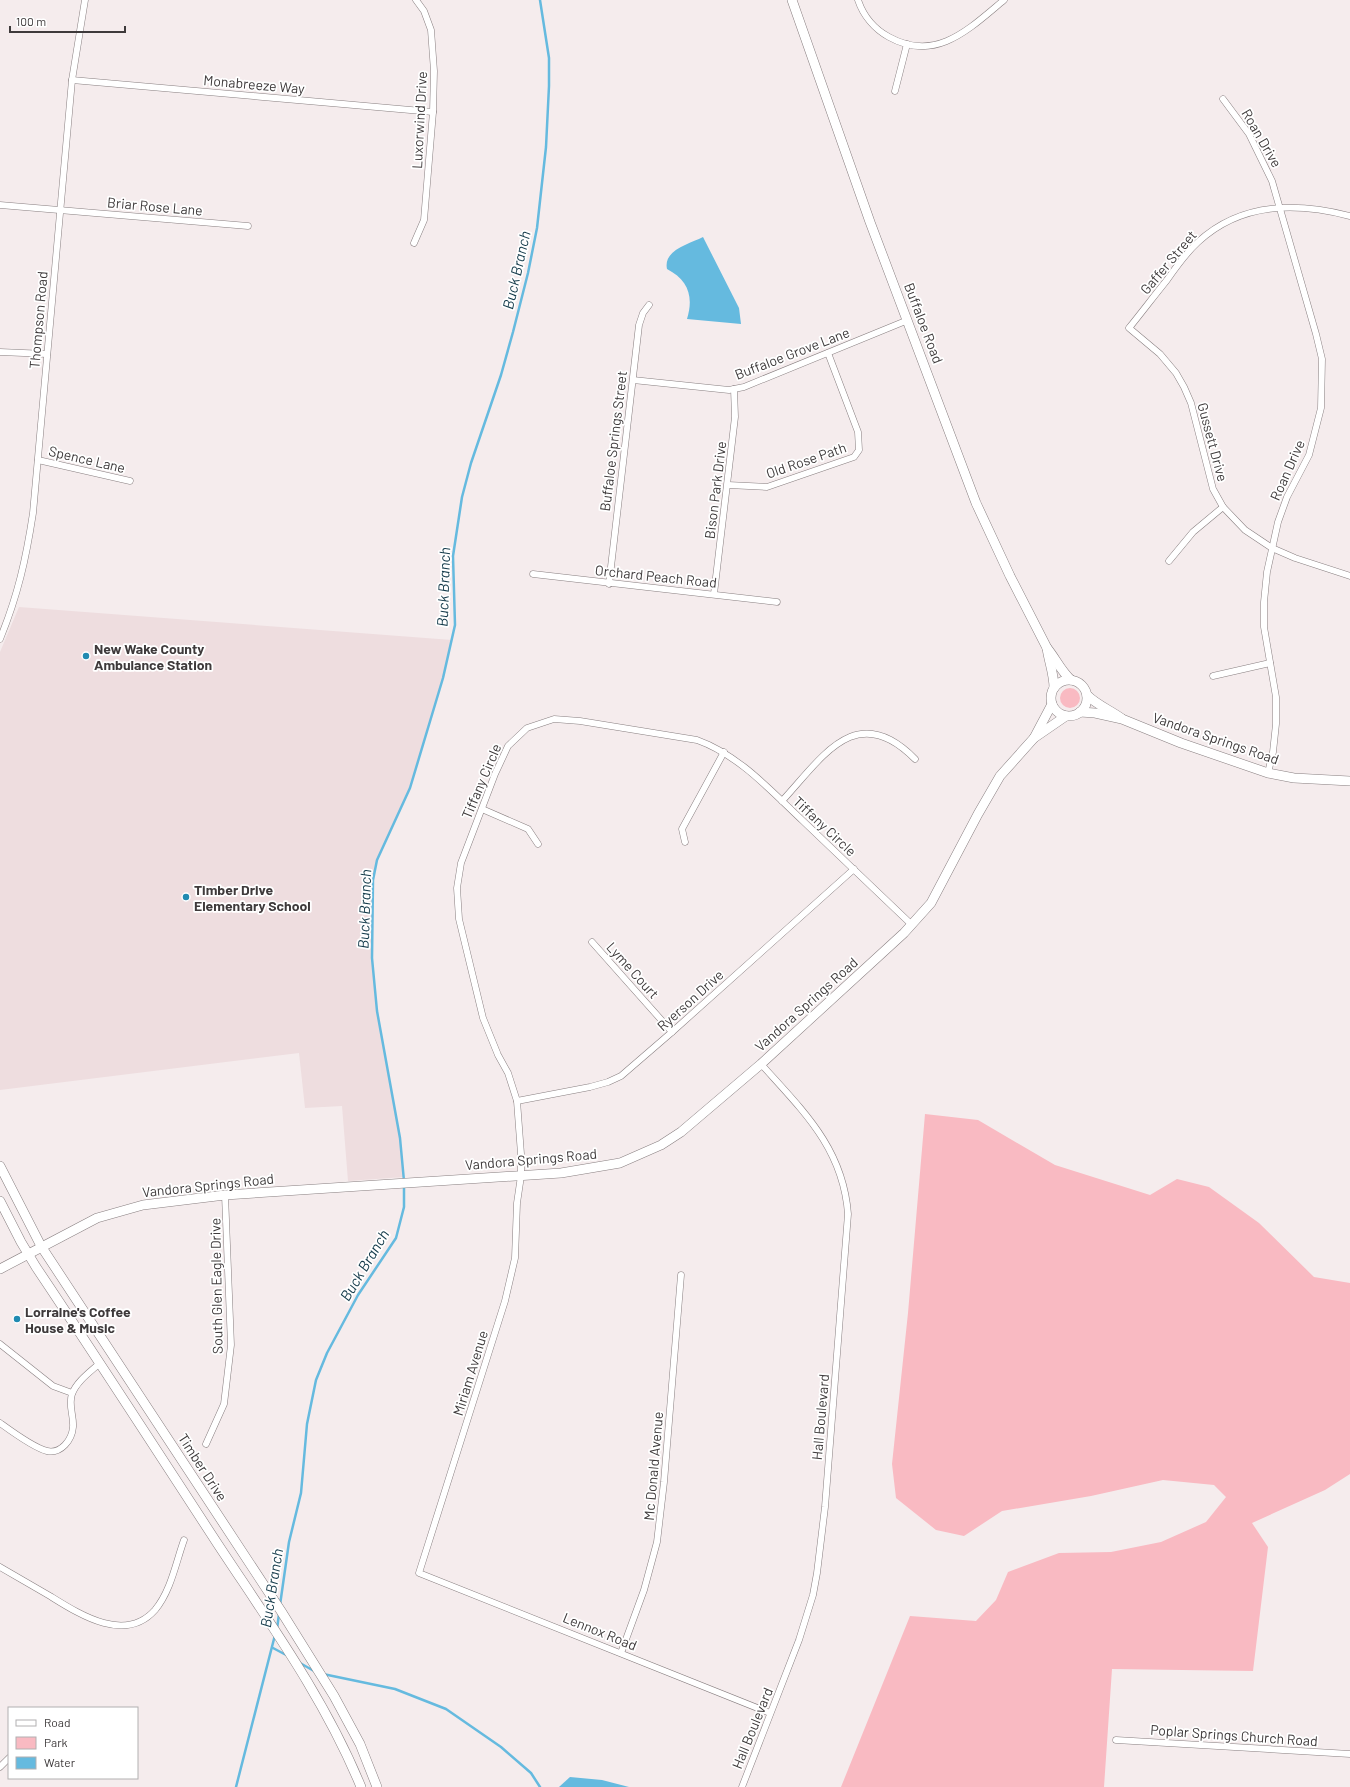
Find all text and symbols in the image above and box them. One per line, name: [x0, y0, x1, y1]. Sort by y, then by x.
scale bar: [10, 8, 125, 34]
text: 100 m: [16, 14, 46, 28]
street label: Monabreeze Way: [203, 71, 306, 97]
street label: Luxorwind Drive: [408, 71, 430, 169]
street label: Roan Drive: [1238, 106, 1286, 170]
street label: Briar Rose Lane: [107, 193, 203, 219]
street label: Gaffer Street: [1136, 226, 1200, 298]
water label: Buck Branch: [498, 229, 534, 311]
street label: Thompson Road: [25, 270, 51, 370]
street label: Buffaloe Road: [901, 280, 947, 366]
street label: Buffaloe Grove Lane: [732, 323, 852, 383]
street label: Buffaloe Springs Street: [596, 370, 630, 512]
street label: Gussett Drive: [1194, 401, 1232, 483]
street label: Roan Drive: [1266, 437, 1308, 503]
street label: Old Rose Path: [764, 438, 848, 482]
street label: Bison Park Drive: [701, 440, 729, 540]
street label: Spence Lane: [47, 442, 127, 476]
water label: Buck Branch: [433, 547, 453, 627]
street label: Orchard Peach Road: [594, 561, 718, 591]
place label: New Wake County Ambulance Station: [94, 640, 212, 673]
marker: New Wake County Ambulance Station: [81, 651, 91, 661]
street label: Vandora Springs Road: [1151, 708, 1281, 768]
street label: Tiffany Circle: [458, 741, 504, 821]
street label: Tiffany Circle: [790, 793, 860, 859]
water label: Buck Branch: [354, 869, 374, 949]
place label: Timber Drive Elementary School: [194, 881, 311, 914]
marker: Timber Drive Elementary School: [181, 892, 191, 902]
street label: Lyme Court: [603, 938, 663, 1002]
street label: Vandora Springs Road: [751, 953, 861, 1055]
street label: Ryerson Drive: [653, 966, 727, 1034]
street label: Vandora Springs Road: [464, 1145, 598, 1173]
street label: Vandora Springs Road: [141, 1170, 275, 1200]
street label: South Glen Eagle Drive: [206, 1218, 226, 1354]
water label: Buck Branch: [336, 1226, 392, 1304]
place label: Lorraine's Coffee House & Music: [25, 1303, 131, 1336]
marker: Lorraine's Coffee House & Music: [12, 1314, 22, 1324]
street label: Miriam Avenue: [449, 1328, 491, 1418]
street label: Hall Boulevard: [808, 1373, 832, 1461]
street label: Mc Donald Avenue: [640, 1411, 666, 1521]
street label: Timber Drive: [175, 1430, 231, 1504]
water label: Buck Branch: [256, 1547, 286, 1629]
street label: Lennox Road: [561, 1608, 639, 1654]
street label: Hall Boulevard: [728, 1685, 776, 1771]
legend: [8, 1707, 138, 1779]
text: Road: [44, 1715, 71, 1729]
street label: Poplar Springs Church Road: [1150, 1721, 1318, 1749]
text: Park: [44, 1735, 68, 1749]
text: Water: [44, 1755, 76, 1769]

